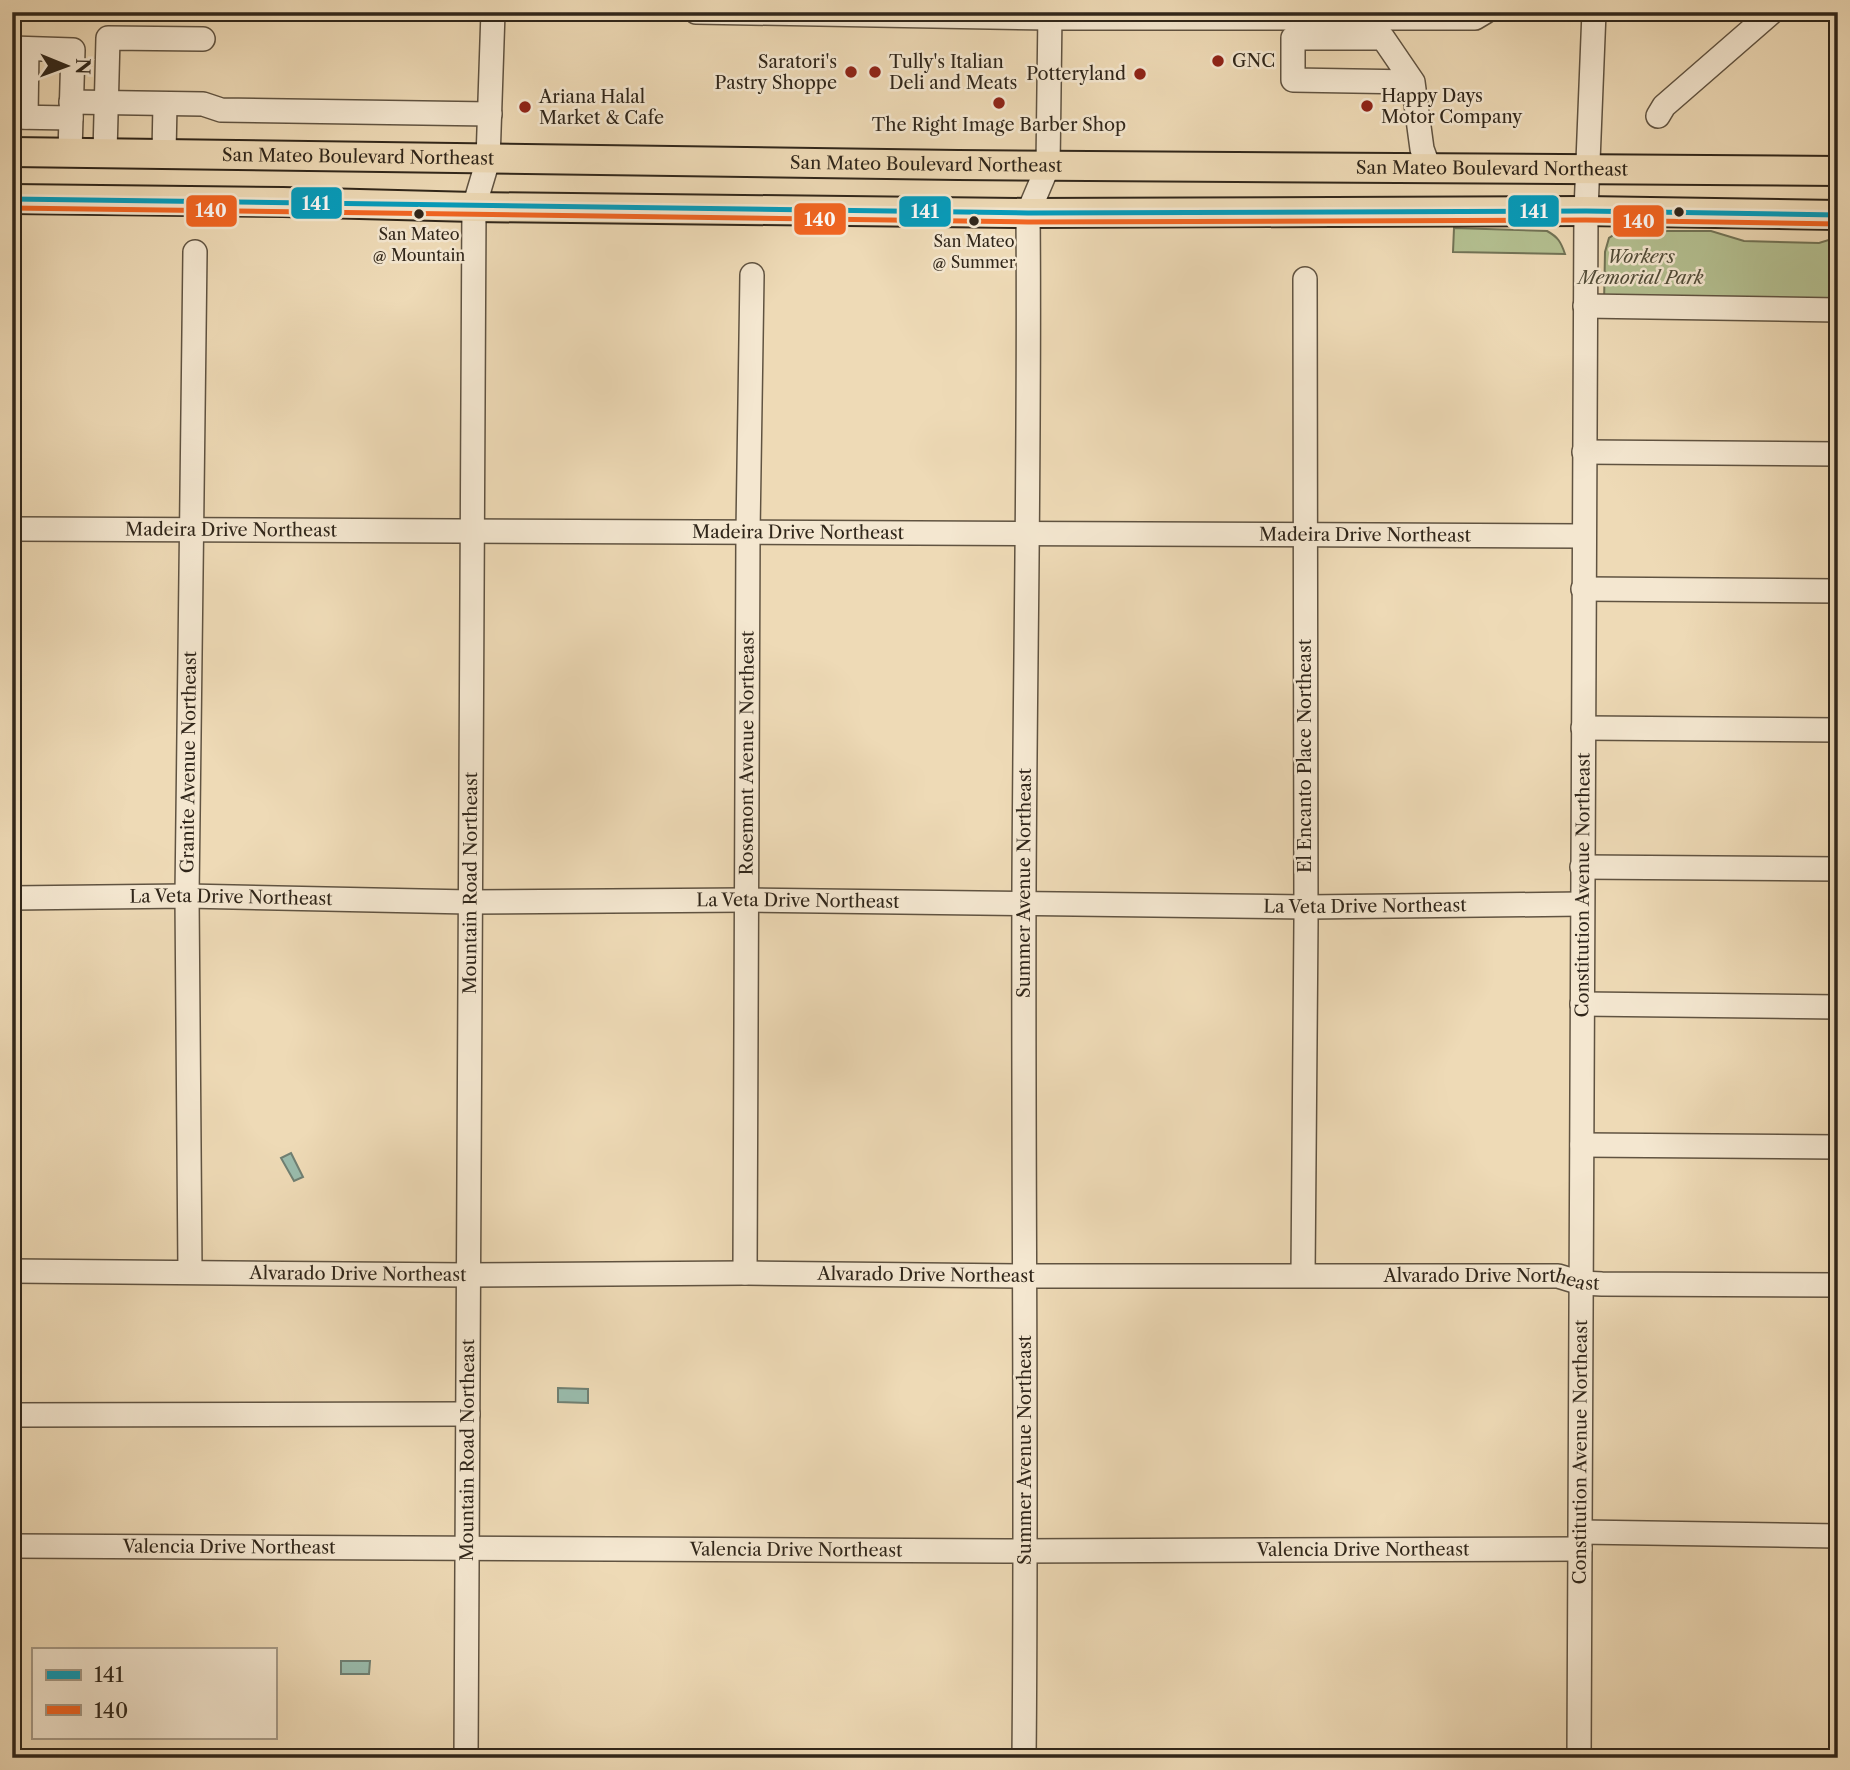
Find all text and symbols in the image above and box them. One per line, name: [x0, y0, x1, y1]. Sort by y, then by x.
north arrow: [32, 32, 102, 102]
place label: GNC: [1232, 50, 1275, 72]
place label: Saratori's Pastry Shoppe: [715, 51, 837, 94]
place label: Tully's Italian Deli and Meats: [889, 51, 1017, 94]
marker: GNC: [1210, 53, 1226, 69]
text: N: [71, 58, 94, 75]
place label: Potteryland: [1026, 63, 1126, 85]
marker: Saratori's Pastry Shoppe: [843, 64, 859, 80]
marker: Tully's Italian Deli and Meats: [867, 64, 883, 80]
marker: Potteryland: [1132, 66, 1148, 82]
place label: Happy Days Motor Company: [1381, 85, 1523, 128]
place label: Ariana Halal Market & Cafe: [538, 86, 664, 129]
marker: The Right Image Barber Shop: [991, 95, 1007, 111]
marker: Happy Days Motor Company: [1359, 98, 1375, 114]
marker: Ariana Halal Market & Cafe: [517, 99, 533, 115]
place label: The Right Image Barber Shop: [872, 114, 1126, 136]
street label: San Mateo Boulevard Northeast: [222, 144, 495, 170]
street label: San Mateo Boulevard Northeast: [790, 152, 1063, 177]
street label: San Mateo Boulevard Northeast: [1356, 157, 1629, 181]
line badge: 141: [290, 186, 343, 220]
text: 141: [302, 192, 331, 215]
line badge: 140: [185, 194, 238, 228]
line badge: 141: [1507, 194, 1560, 228]
line badge: 141: [898, 195, 952, 228]
text: 140: [195, 199, 227, 222]
text: 141: [911, 200, 940, 223]
text: 141: [1520, 200, 1549, 223]
line badge: 140: [793, 202, 847, 236]
line badge: 140: [1612, 204, 1665, 238]
unlabelled marker: [1672, 205, 1686, 219]
marker: San Mateo @ Mountain: [412, 207, 426, 221]
text: 140: [804, 208, 836, 231]
text: 140: [1623, 210, 1655, 233]
marker: San Mateo @ Summer: [967, 214, 981, 228]
place label: San Mateo @ Mountain: [373, 224, 465, 265]
place label: San Mateo @ Summer: [932, 231, 1016, 272]
park label: Workers Memorial Park: [1576, 246, 1704, 289]
street label: Madeira Drive Northeast: [125, 519, 338, 541]
street label: Madeira Drive Northeast: [692, 521, 905, 544]
street label: Madeira Drive Northeast: [1259, 524, 1472, 546]
street label: Rosemont Avenue Northeast: [736, 630, 759, 875]
street label: El Encanto Place Northeast: [1294, 638, 1316, 873]
street label: Granite Avenue Northeast: [176, 650, 201, 873]
street label: Constitution Avenue Northeast: [1571, 752, 1595, 1017]
street label: Summer Avenue Northeast: [1013, 767, 1036, 998]
street label: Mountain Road Northeast: [459, 771, 482, 994]
street label: La Veta Drive Northeast: [129, 885, 333, 910]
street label: La Veta Drive Northeast: [696, 889, 900, 913]
street label: La Veta Drive Northeast: [1263, 894, 1467, 918]
street label: Alvarado Drive Northeast: [248, 1262, 467, 1286]
street label: Alvarado Drive Northeast: [816, 1263, 1035, 1287]
street label: Alvarado Drive Northeast: [1382, 1265, 1601, 1295]
street label: Constitution Avenue Northeast: [1569, 1319, 1592, 1584]
street label: Summer Avenue Northeast: [1014, 1334, 1036, 1565]
street label: Mountain Road Northeast: [456, 1338, 479, 1561]
street label: Valencia Drive Northeast: [122, 1536, 336, 1559]
street label: Valencia Drive Northeast: [689, 1538, 903, 1561]
street label: Valencia Drive Northeast: [1256, 1538, 1470, 1561]
legend: [32, 1648, 276, 1738]
text: 141: [94, 1662, 124, 1687]
text: 140: [94, 1698, 128, 1723]

